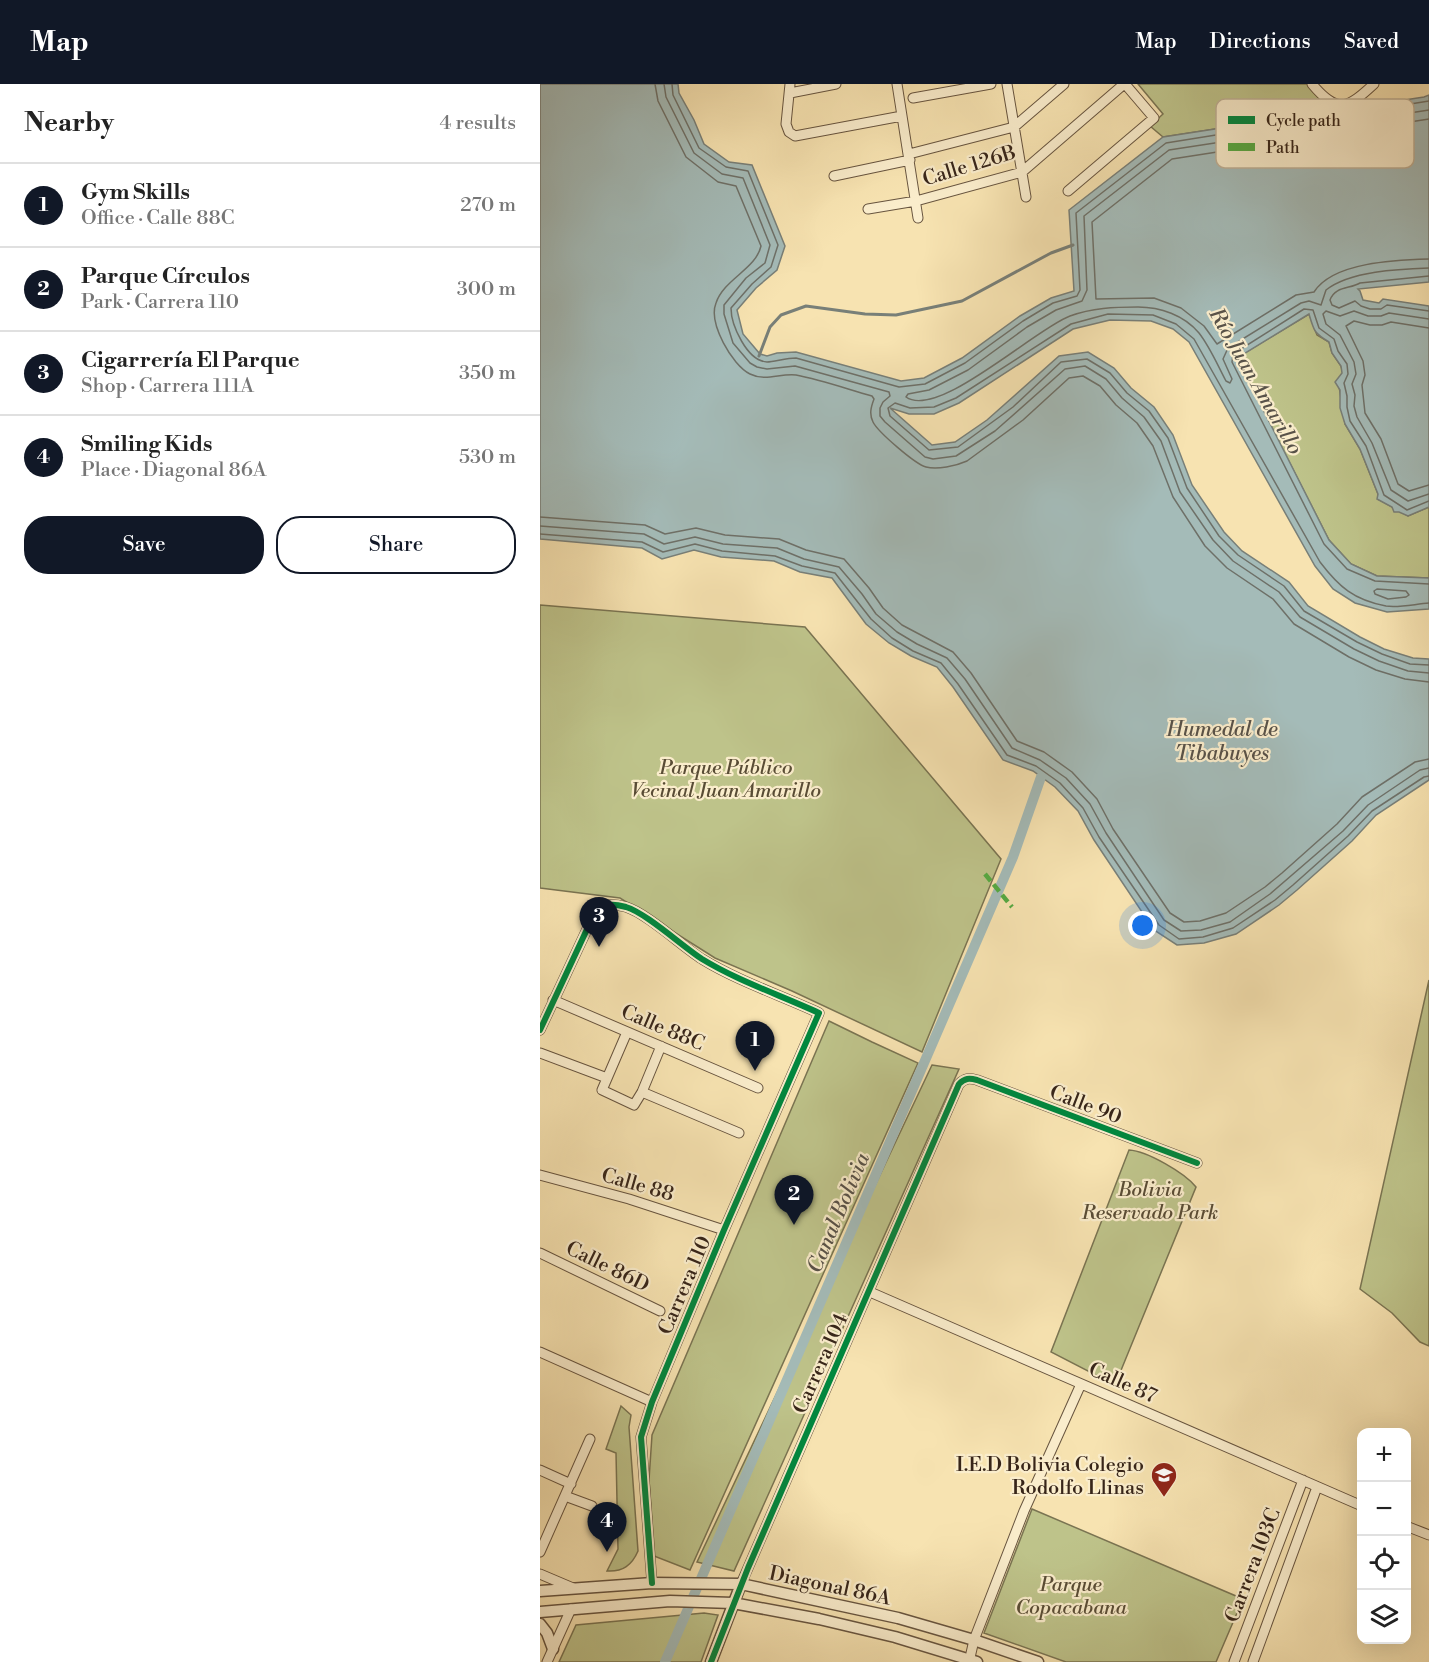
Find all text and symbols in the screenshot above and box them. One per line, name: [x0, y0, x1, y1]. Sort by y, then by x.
text: Map: [30, 25, 89, 60]
text: Map: [1135, 29, 1177, 55]
text: Directions: [1210, 29, 1311, 55]
text: Saved: [1344, 29, 1399, 55]
legend: [1216, 99, 1414, 168]
text: Nearby: [24, 107, 114, 139]
text: 4 results: [439, 111, 516, 136]
text: Cycle path: [1266, 111, 1341, 131]
text: Path: [1266, 138, 1300, 158]
street label: Calle 126B: [920, 140, 1019, 192]
text: Gym Skills: [81, 179, 190, 206]
text: 1: [39, 193, 48, 218]
text: 270 m: [460, 193, 516, 218]
text: Office · Calle 88C: [81, 206, 235, 231]
text: Parque Círculos: [81, 263, 250, 290]
text: 2: [37, 277, 50, 302]
text: 300 m: [457, 277, 516, 302]
text: Park · Carrera 110: [81, 290, 239, 315]
water label: Río Juan Amarillo: [1202, 303, 1308, 460]
text: Cigarrería El Parque: [81, 347, 300, 374]
text: 3: [37, 361, 50, 386]
text: 350 m: [459, 361, 516, 386]
text: Shop · Carrera 111A: [81, 374, 254, 399]
text: Smiling Kids: [81, 431, 212, 458]
text: 4: [37, 445, 50, 470]
text: 530 m: [459, 445, 516, 470]
text: Place · Diagonal 86A: [81, 458, 267, 483]
button: Save: [24, 516, 264, 574]
button: Share: [276, 516, 516, 574]
water label: Humedal de Tibabuyes: [1165, 717, 1278, 767]
park label: Parque Público Vecinal Juan Amarillo: [631, 756, 821, 804]
pin: 3: [580, 898, 618, 947]
your location: [1128, 911, 1157, 940]
street label: Calle 88C: [617, 1000, 708, 1057]
pin: 1: [736, 1022, 774, 1071]
street label: Calle 90: [1046, 1080, 1125, 1131]
water label: Canal Bolivia: [802, 1149, 876, 1277]
street label: Calle 88: [598, 1163, 677, 1208]
pin: 2: [774, 1176, 814, 1225]
park label: Bolivia Reservado Park: [1081, 1178, 1218, 1226]
street label: Carrera 110: [653, 1232, 717, 1339]
street label: Calle 86D: [561, 1236, 653, 1298]
street label: Carrera 104: [788, 1309, 855, 1418]
street label: Calle 87: [1084, 1357, 1160, 1409]
map controls: [1357, 1428, 1411, 1644]
button: +: [1357, 1428, 1411, 1482]
place label: I.E.D Bolivia Colegio Rodolfo Llinas: [956, 1453, 1144, 1501]
school or university icon: I.E.D Bolivia Colegio Rodolfo Llinas: [1149, 1460, 1179, 1498]
button: −: [1357, 1482, 1411, 1536]
pin: 4: [588, 1502, 626, 1552]
street label: Carrera 103C: [1220, 1505, 1287, 1626]
button: locate: [1357, 1536, 1411, 1590]
street label: Diagonal 86A: [766, 1561, 894, 1612]
park label: Parque Copacabana: [1015, 1573, 1127, 1621]
button: layers: [1357, 1590, 1411, 1644]

